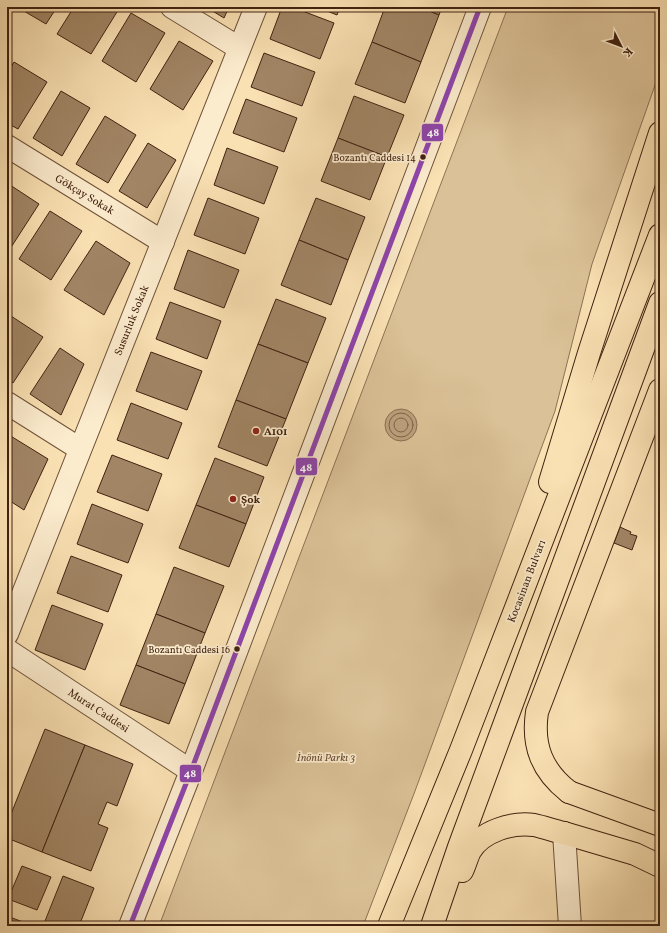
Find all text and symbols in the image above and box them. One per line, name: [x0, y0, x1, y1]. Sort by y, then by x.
north arrow: [601, 26, 641, 66]
text: K: [619, 44, 636, 60]
line badge: 48: [421, 123, 444, 142]
text: 48: [427, 126, 439, 141]
place label: Bozantı Caddesi 14: [333, 151, 416, 165]
marker: Bozantı Caddesi 14: [418, 152, 428, 162]
street label: Gökçay Sokak: [52, 172, 117, 219]
street label: Susurluk Sokak: [111, 283, 153, 358]
place label: A101: [264, 425, 287, 440]
marker: A101: [251, 426, 261, 436]
line badge: 48: [295, 457, 318, 476]
text: 48: [300, 461, 312, 476]
place label: Şok: [241, 493, 260, 508]
marker: Şok: [228, 494, 238, 504]
street label: Kocasinan Bulvarı: [505, 538, 550, 625]
place label: Bozantı Caddesi 16: [148, 643, 230, 657]
marker: Bozantı Caddesi 16: [232, 644, 242, 654]
street label: Murat Caddesi: [65, 686, 132, 737]
park label: İnönü Parkı 3: [297, 751, 355, 766]
line badge: 48: [179, 764, 202, 783]
text: 48: [184, 767, 196, 782]

